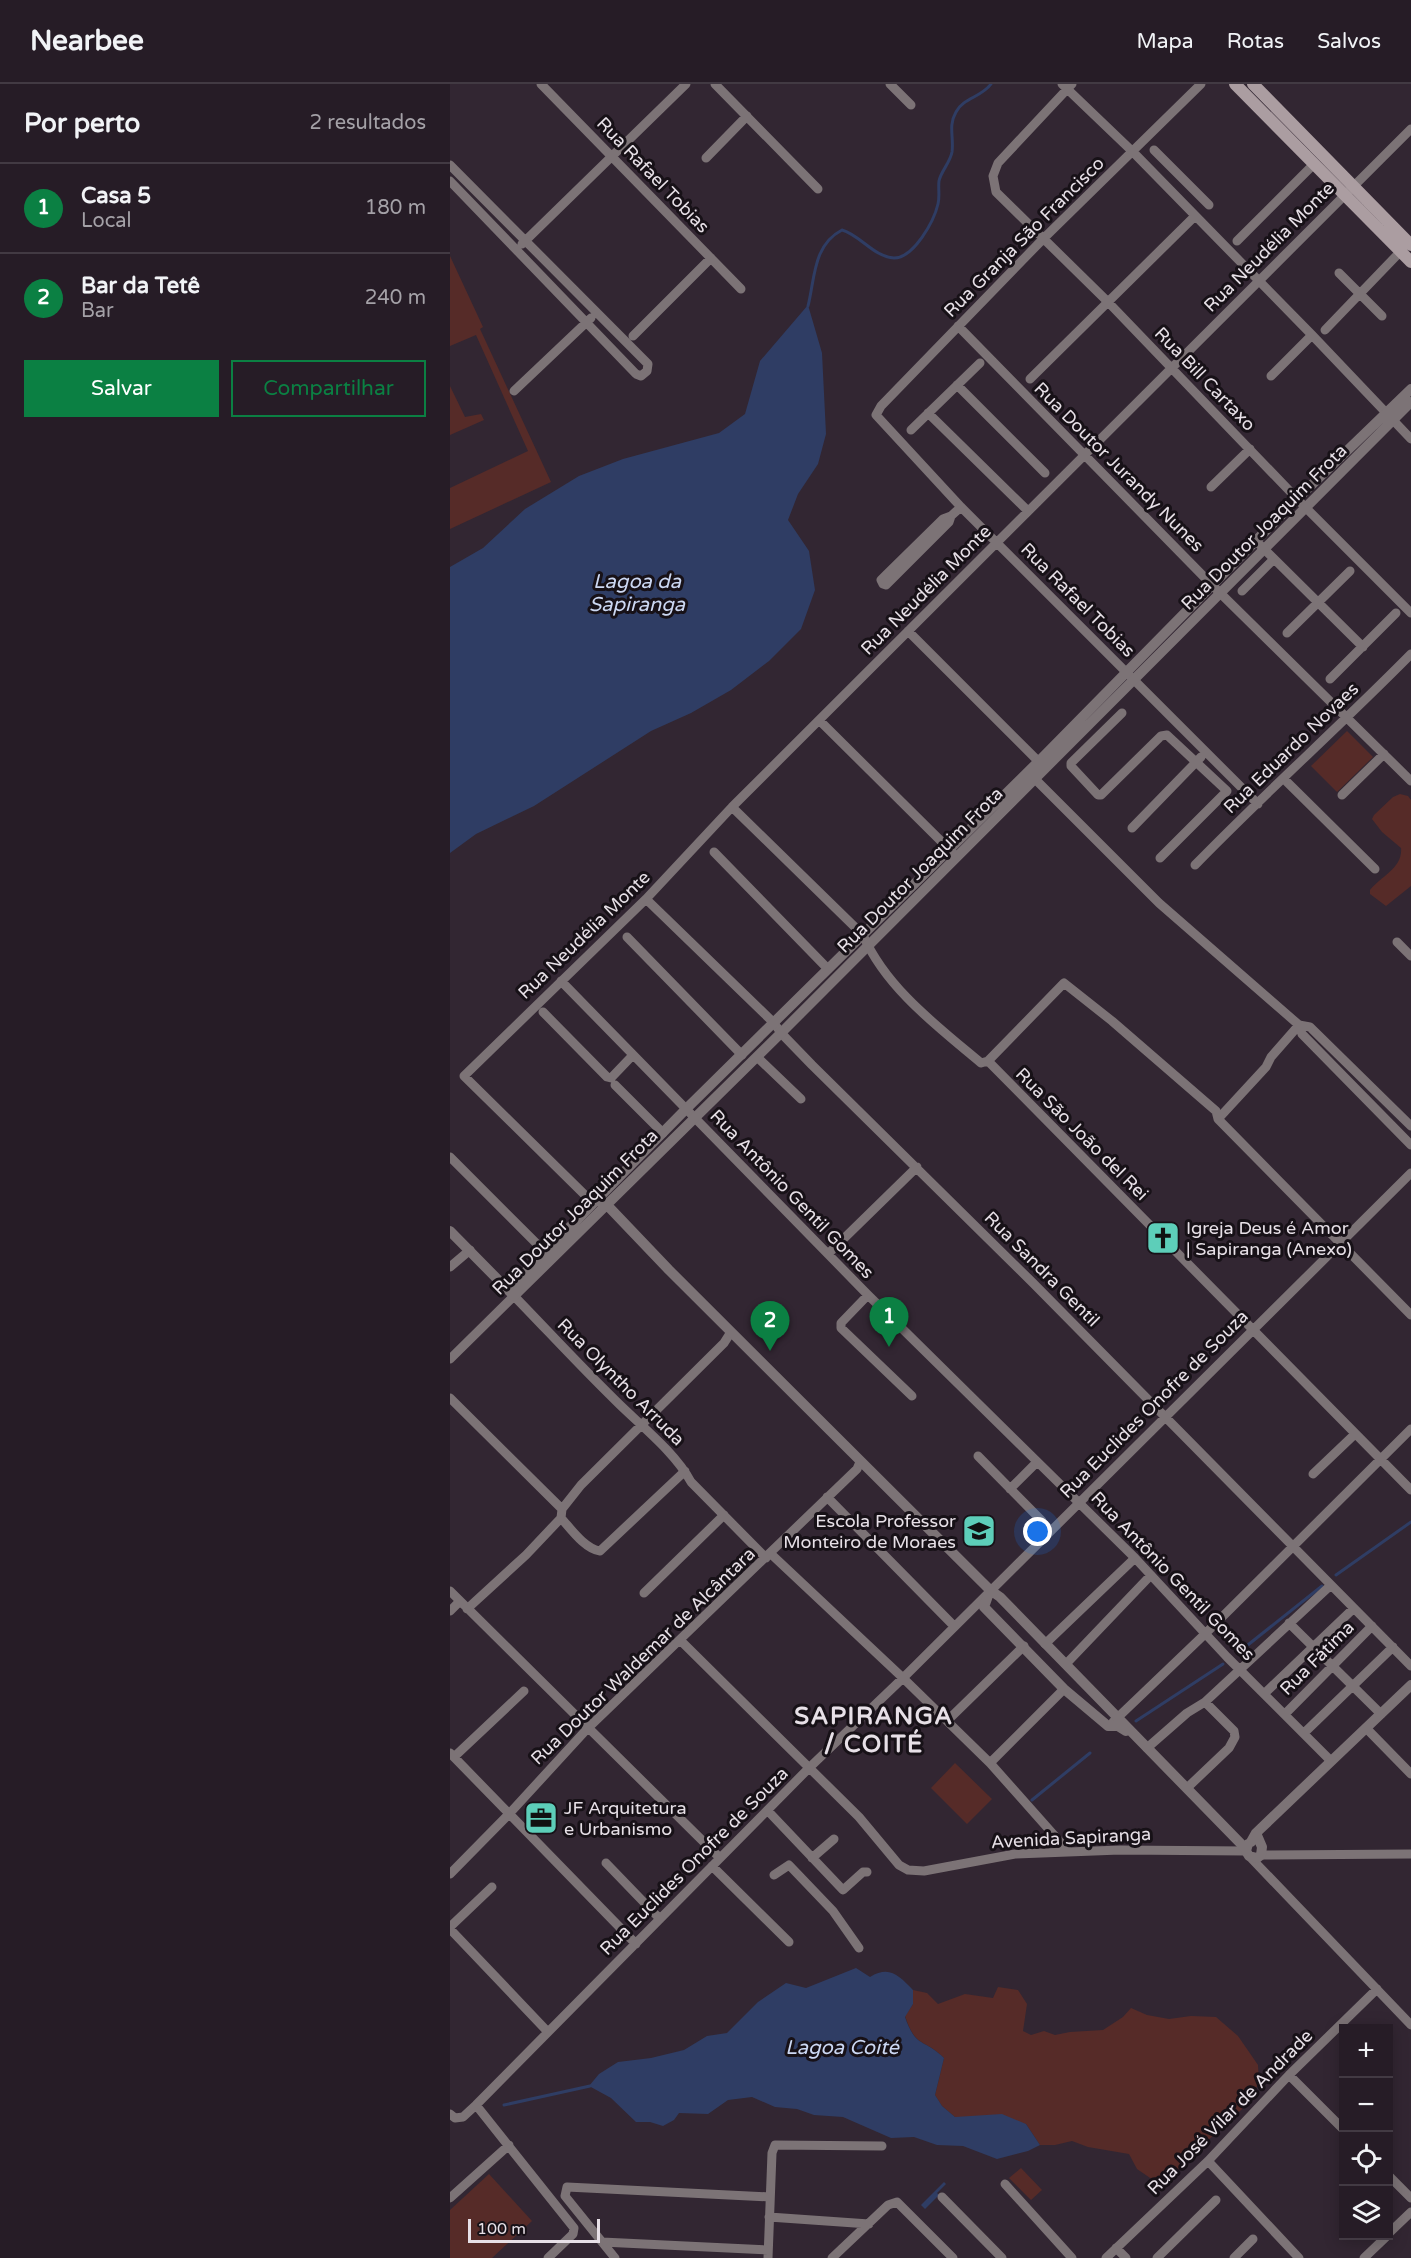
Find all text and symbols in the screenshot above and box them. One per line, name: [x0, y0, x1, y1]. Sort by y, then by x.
text: Nearbee: [30, 24, 144, 58]
text: Mapa: [1136, 29, 1194, 54]
text: Rotas: [1227, 29, 1284, 54]
text: Salvos: [1317, 29, 1381, 54]
text: Por perto: [24, 108, 140, 139]
text: 2 resultados: [310, 111, 426, 135]
street label: Rua Rafael Tobias: [592, 112, 714, 238]
street label: Rua Granja São Francisco: [939, 152, 1109, 322]
street label: Rua Neudélia Monte: [1199, 177, 1339, 317]
text: Casa 5: [81, 183, 151, 209]
text: 1: [37, 196, 50, 220]
text: 180 m: [365, 196, 426, 220]
text: Local: [81, 209, 132, 233]
text: Bar da Tetê: [81, 273, 200, 299]
text: 2: [37, 286, 50, 310]
text: 240 m: [365, 286, 426, 310]
text: Bar: [81, 299, 114, 323]
street label: Rua Bill Cartaxo: [1150, 322, 1260, 436]
button: Salvar: [24, 360, 219, 417]
button: Compartilhar: [231, 360, 426, 417]
street label: Rua Doutor Jurandy Nunes: [1030, 378, 1208, 556]
street label: Rua Doutor Joaquim Frota: [1177, 440, 1351, 614]
street label: Rua Neudélia Monte: [856, 520, 996, 660]
street label: Rua Rafael Tobias: [1016, 538, 1140, 662]
water label: Lagoa da Sapiranga: [589, 570, 686, 617]
street label: Rua Eduardo Novaes: [1219, 678, 1363, 818]
street label: Rua Doutor Joaquim Frota: [833, 783, 1007, 957]
street label: Rua Neudélia Monte: [513, 866, 655, 1004]
street label: Rua São João del Rei: [1011, 1063, 1153, 1205]
street label: Rua Antônio Gentil Gomes: [705, 1105, 879, 1283]
street label: Rua Doutor Joaquim Frota: [488, 1125, 662, 1299]
street label: Rua Sandra Gentil: [980, 1207, 1104, 1331]
place label: Igreja Deus é Amor | Sapiranga (Anexo): [1186, 1217, 1352, 1260]
church icon: Igreja Deus é Amor | Sapiranga (Anexo): [1145, 1220, 1181, 1256]
pin: 1: [870, 1298, 908, 1347]
pin: 2: [750, 1302, 790, 1351]
street label: Rua Euclides Onofre de Souza: [1055, 1305, 1253, 1503]
street label: Rua Olyntho Arruda: [553, 1314, 689, 1450]
street label: Rua Antônio Gentil Gomes: [1086, 1487, 1260, 1665]
place label: Escola Professor Monteiro de Moraes: [783, 1510, 956, 1553]
school or university icon: Escola Professor Monteiro de Moraes: [961, 1513, 997, 1549]
your location: [1023, 1517, 1052, 1546]
street label: Rua Doutor Waldemar de Alcântara: [526, 1543, 760, 1769]
street label: Rua Fátima: [1275, 1616, 1359, 1700]
district label: SAPIRANGA / COITÉ: [794, 1702, 954, 1759]
street label: Rua Euclides Onofre de Souza: [595, 1762, 793, 1960]
place label: JF Arquitetura e Urbanismo: [564, 1797, 687, 1840]
office icon: JF Arquitetura e Urbanismo: [523, 1800, 559, 1836]
street label: Avenida Sapiranga: [990, 1823, 1152, 1853]
map controls: [1339, 2024, 1393, 2240]
button: +: [1339, 2024, 1393, 2078]
street label: Rua José Vilar de Andrade: [1143, 2025, 1317, 2199]
water label: Lagoa Coité: [785, 2036, 900, 2060]
button: −: [1339, 2078, 1393, 2132]
button: locate: [1339, 2132, 1393, 2186]
button: layers: [1339, 2186, 1393, 2240]
scale bar: [468, 2216, 600, 2244]
text: 100 m: [477, 2219, 526, 2239]

